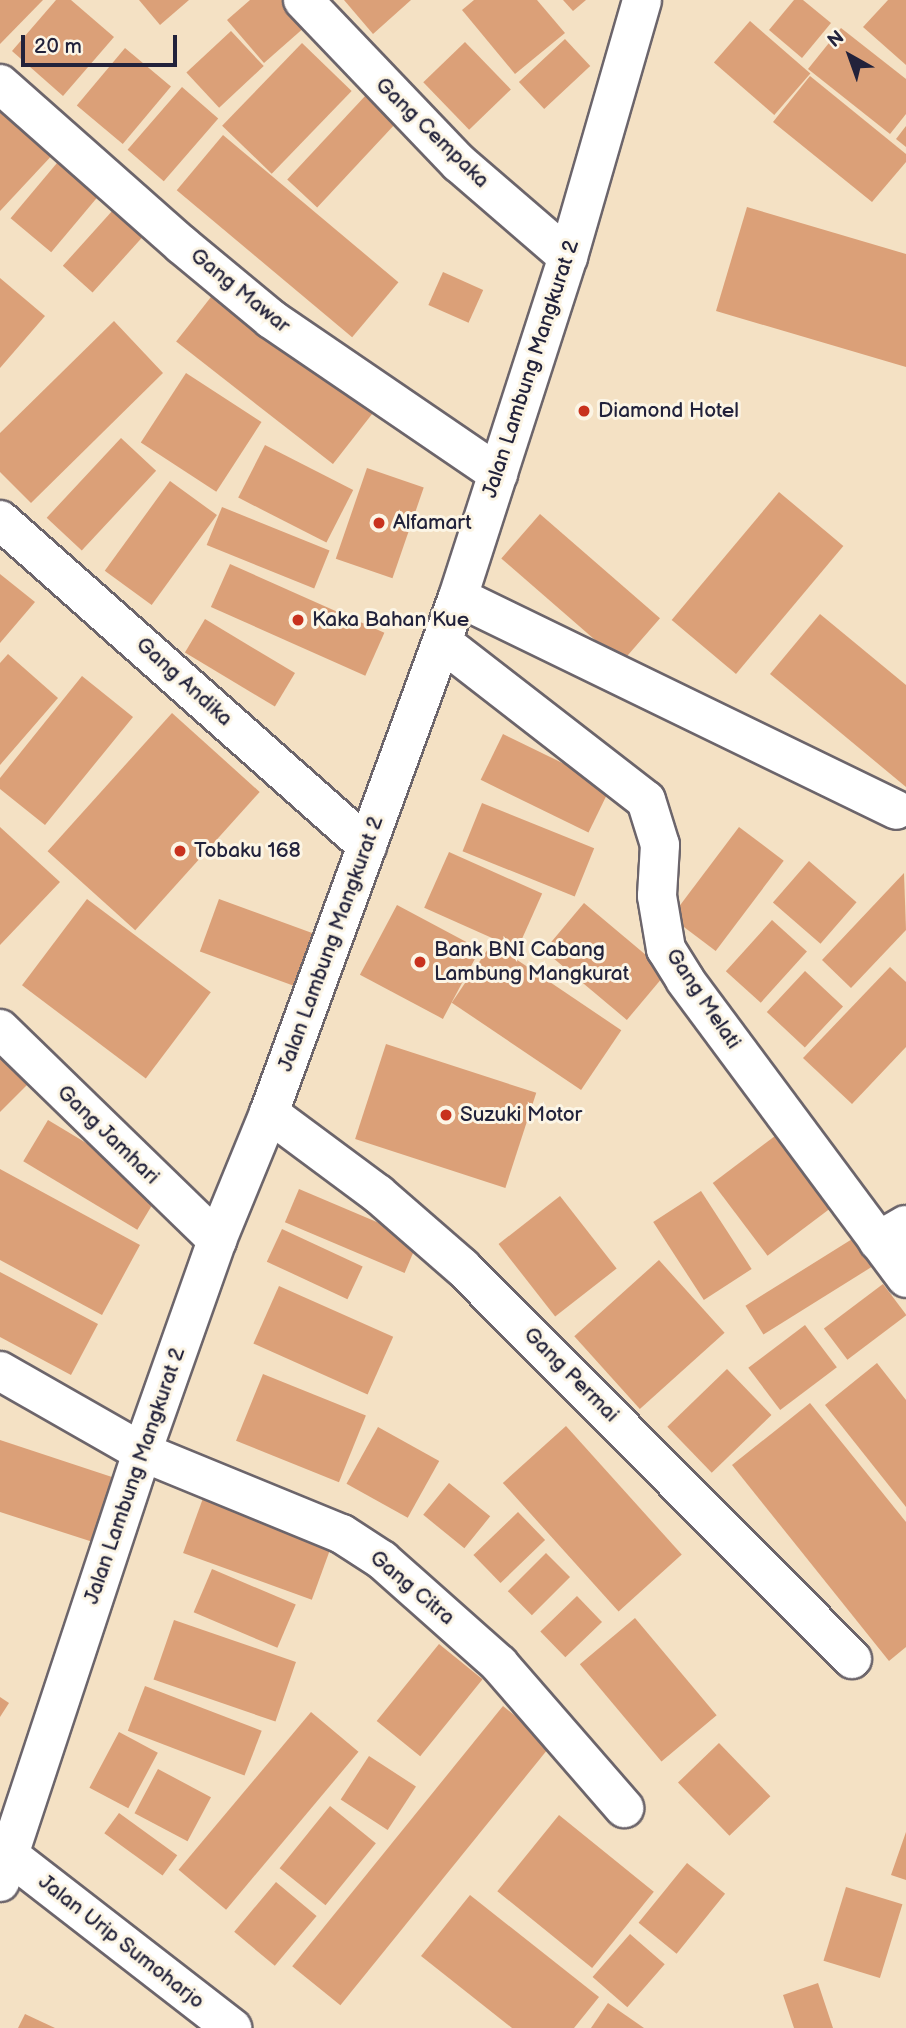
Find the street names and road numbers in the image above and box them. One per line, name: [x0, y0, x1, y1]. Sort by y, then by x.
street label: Gang Cempaka: [370, 73, 494, 193]
street label: Jalan Lambung Mangkurat 2: [477, 237, 585, 501]
street label: Gang Mawar: [185, 243, 295, 339]
street label: Gang Andika: [131, 632, 237, 732]
street label: Jalan Lambung Mangkurat 2: [273, 813, 389, 1075]
street label: Gang Melati: [660, 944, 746, 1054]
street label: Gang Jamhari: [51, 1080, 165, 1190]
street label: Gang Permai: [518, 1322, 624, 1428]
street label: Jalan Lambung Mangkurat 2: [79, 1344, 191, 1608]
street label: Gang Citra: [365, 1545, 459, 1631]
street label: Jalan Urip Sumoharjo: [33, 1869, 209, 2015]

